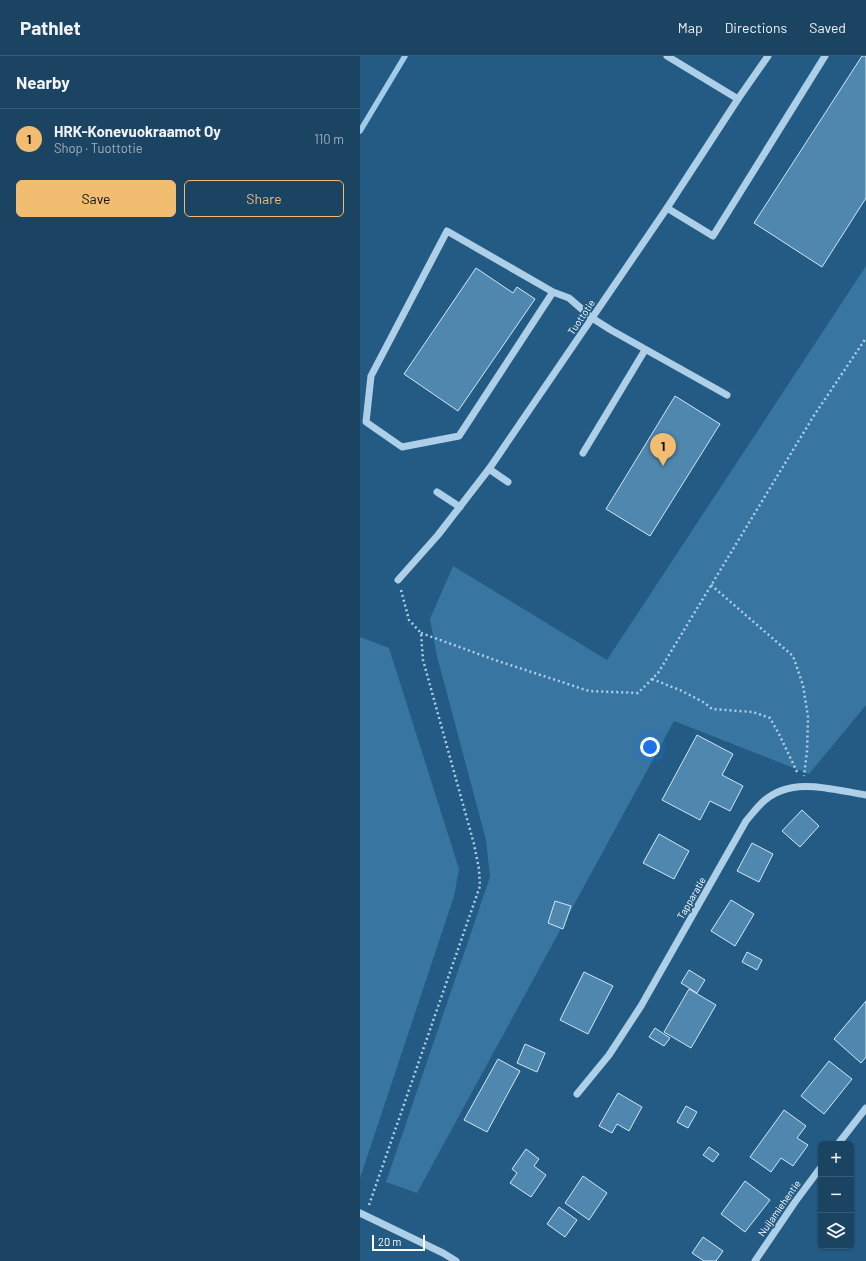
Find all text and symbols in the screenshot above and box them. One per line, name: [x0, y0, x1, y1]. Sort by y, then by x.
text: Pathlet: [20, 16, 81, 39]
text: Map: [678, 19, 703, 36]
text: Directions: [725, 19, 787, 36]
text: Saved: [809, 19, 846, 36]
text: Nearby: [16, 72, 70, 92]
text: HRK-Konevuokraamot Oy: [54, 122, 221, 140]
text: 1: [27, 131, 31, 147]
text: 110 m: [314, 131, 344, 147]
text: Shop · Tuottotie: [54, 140, 143, 156]
button: Save: [16, 180, 176, 217]
button: Share: [184, 180, 344, 217]
street label: Tuottotie: [565, 297, 597, 337]
pin: 1: [650, 433, 676, 466]
your location: [640, 737, 660, 757]
street label: Tapparatie: [674, 875, 708, 921]
map controls: [818, 1141, 854, 1249]
button: +: [818, 1141, 854, 1177]
button: −: [818, 1177, 854, 1213]
street label: Nuijamiehentie: [755, 1178, 803, 1238]
button: layers: [818, 1213, 854, 1249]
scale bar: [372, 1233, 425, 1252]
text: 20 m: [378, 1235, 401, 1248]

